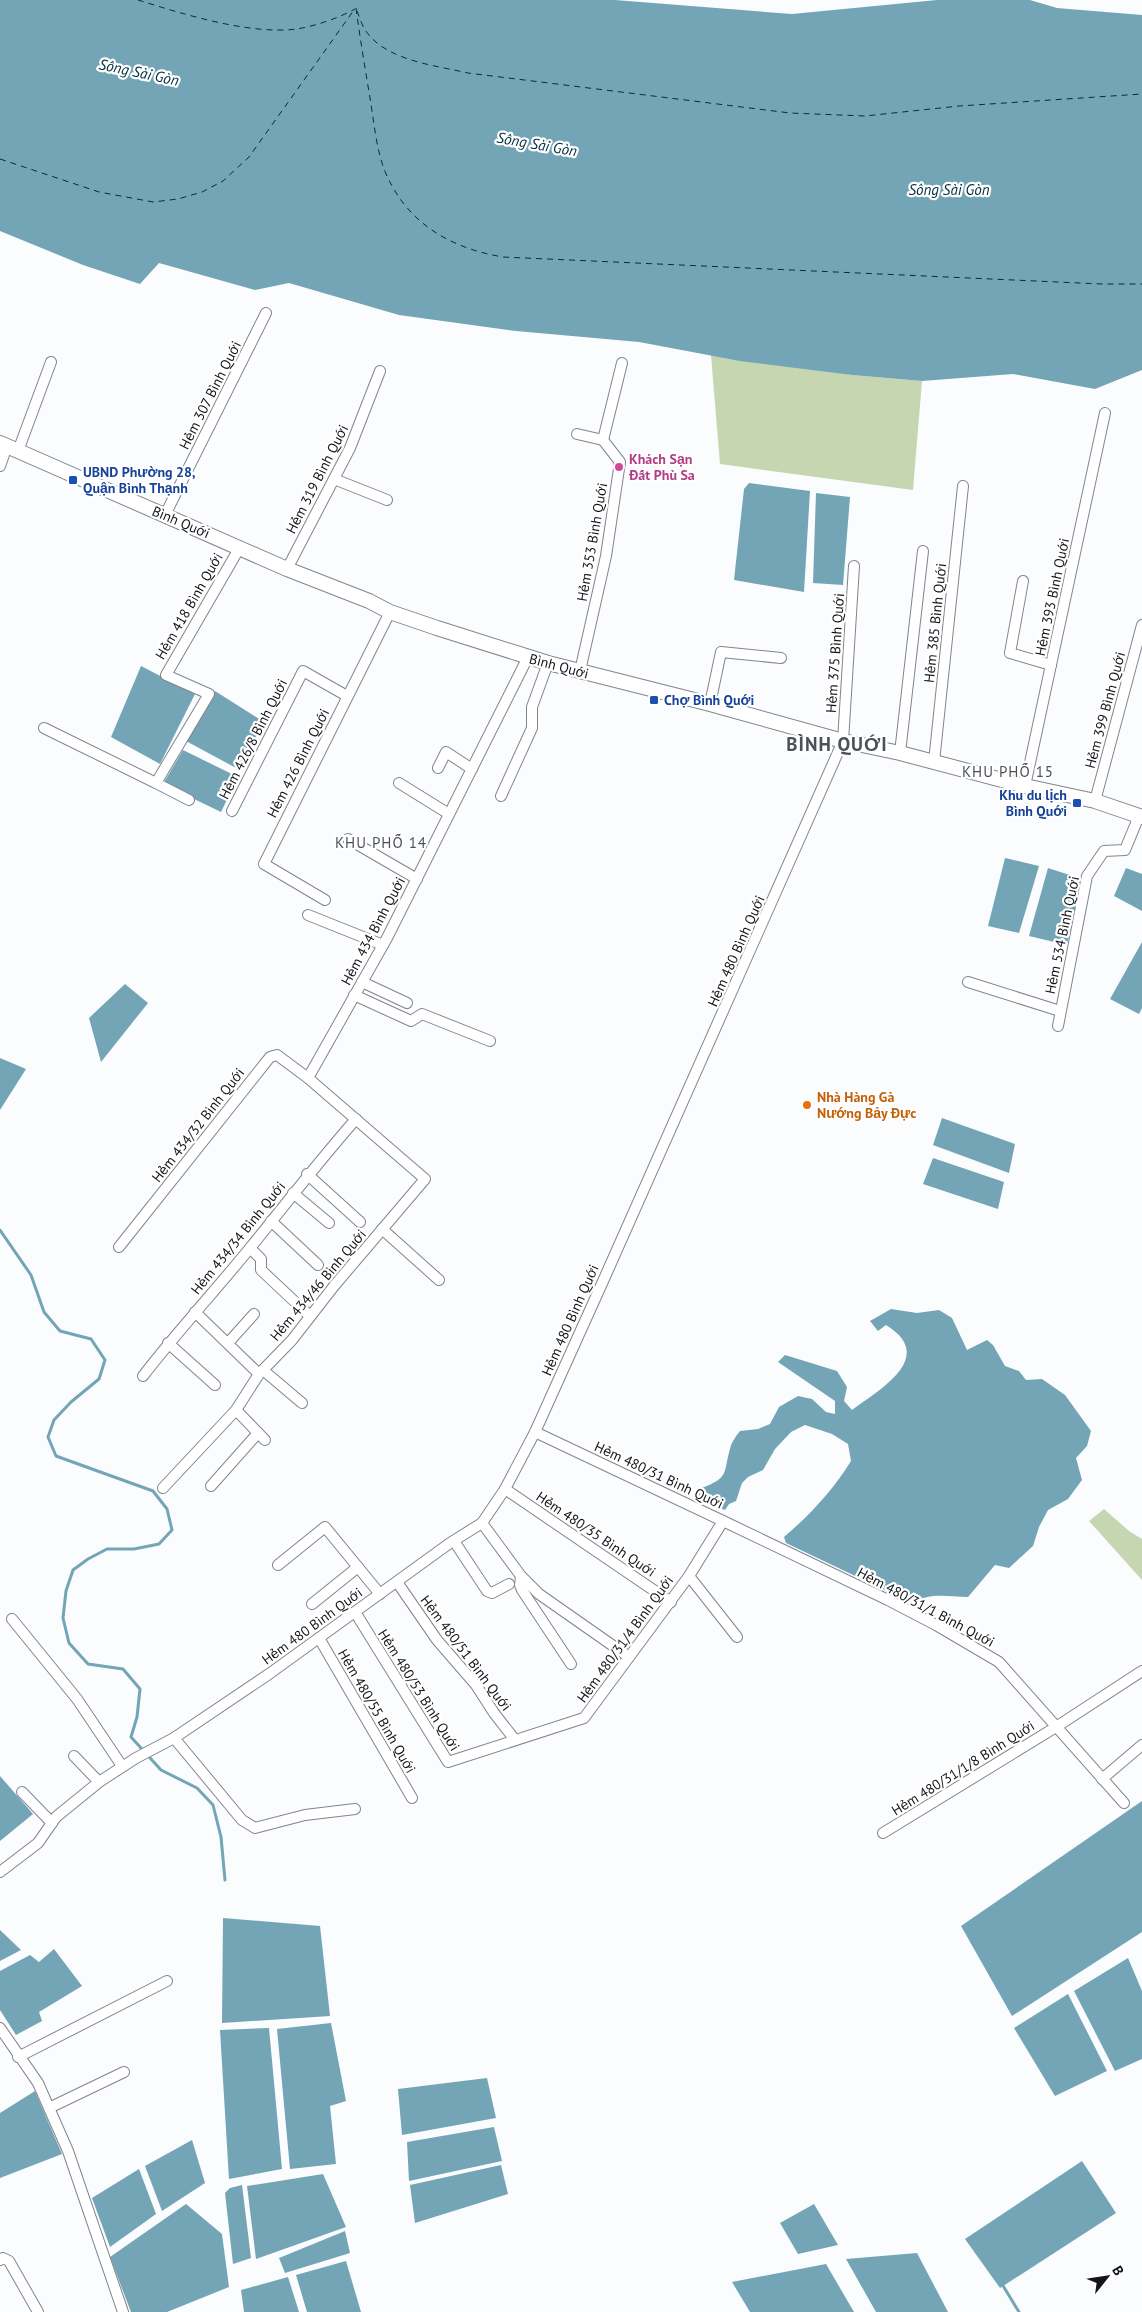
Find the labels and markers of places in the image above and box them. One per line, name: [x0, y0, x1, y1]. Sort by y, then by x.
place label: Khách Sạn Đất Phù Sa: [628, 450, 695, 484]
marker: Khách Sạn Đất Phù Sa: [613, 461, 625, 473]
place label: UBND Phường 28, Quận Bình Thạnh: [83, 463, 195, 497]
marker: UBND Phường 28, Quận Bình Thạnh: [67, 474, 79, 486]
place label: Chợ Bình Quới: [664, 691, 754, 709]
marker: Chợ Bình Quới: [648, 694, 660, 706]
place label: Khu du lịch Bình Quới: [999, 786, 1067, 820]
marker: Khu du lịch Bình Quới: [1071, 797, 1083, 809]
place label: Nhà Hàng Gà Nướng Bảy Đực: [817, 1088, 916, 1122]
marker: Nhà Hàng Gà Nướng Bảy Đực: [801, 1099, 813, 1111]

